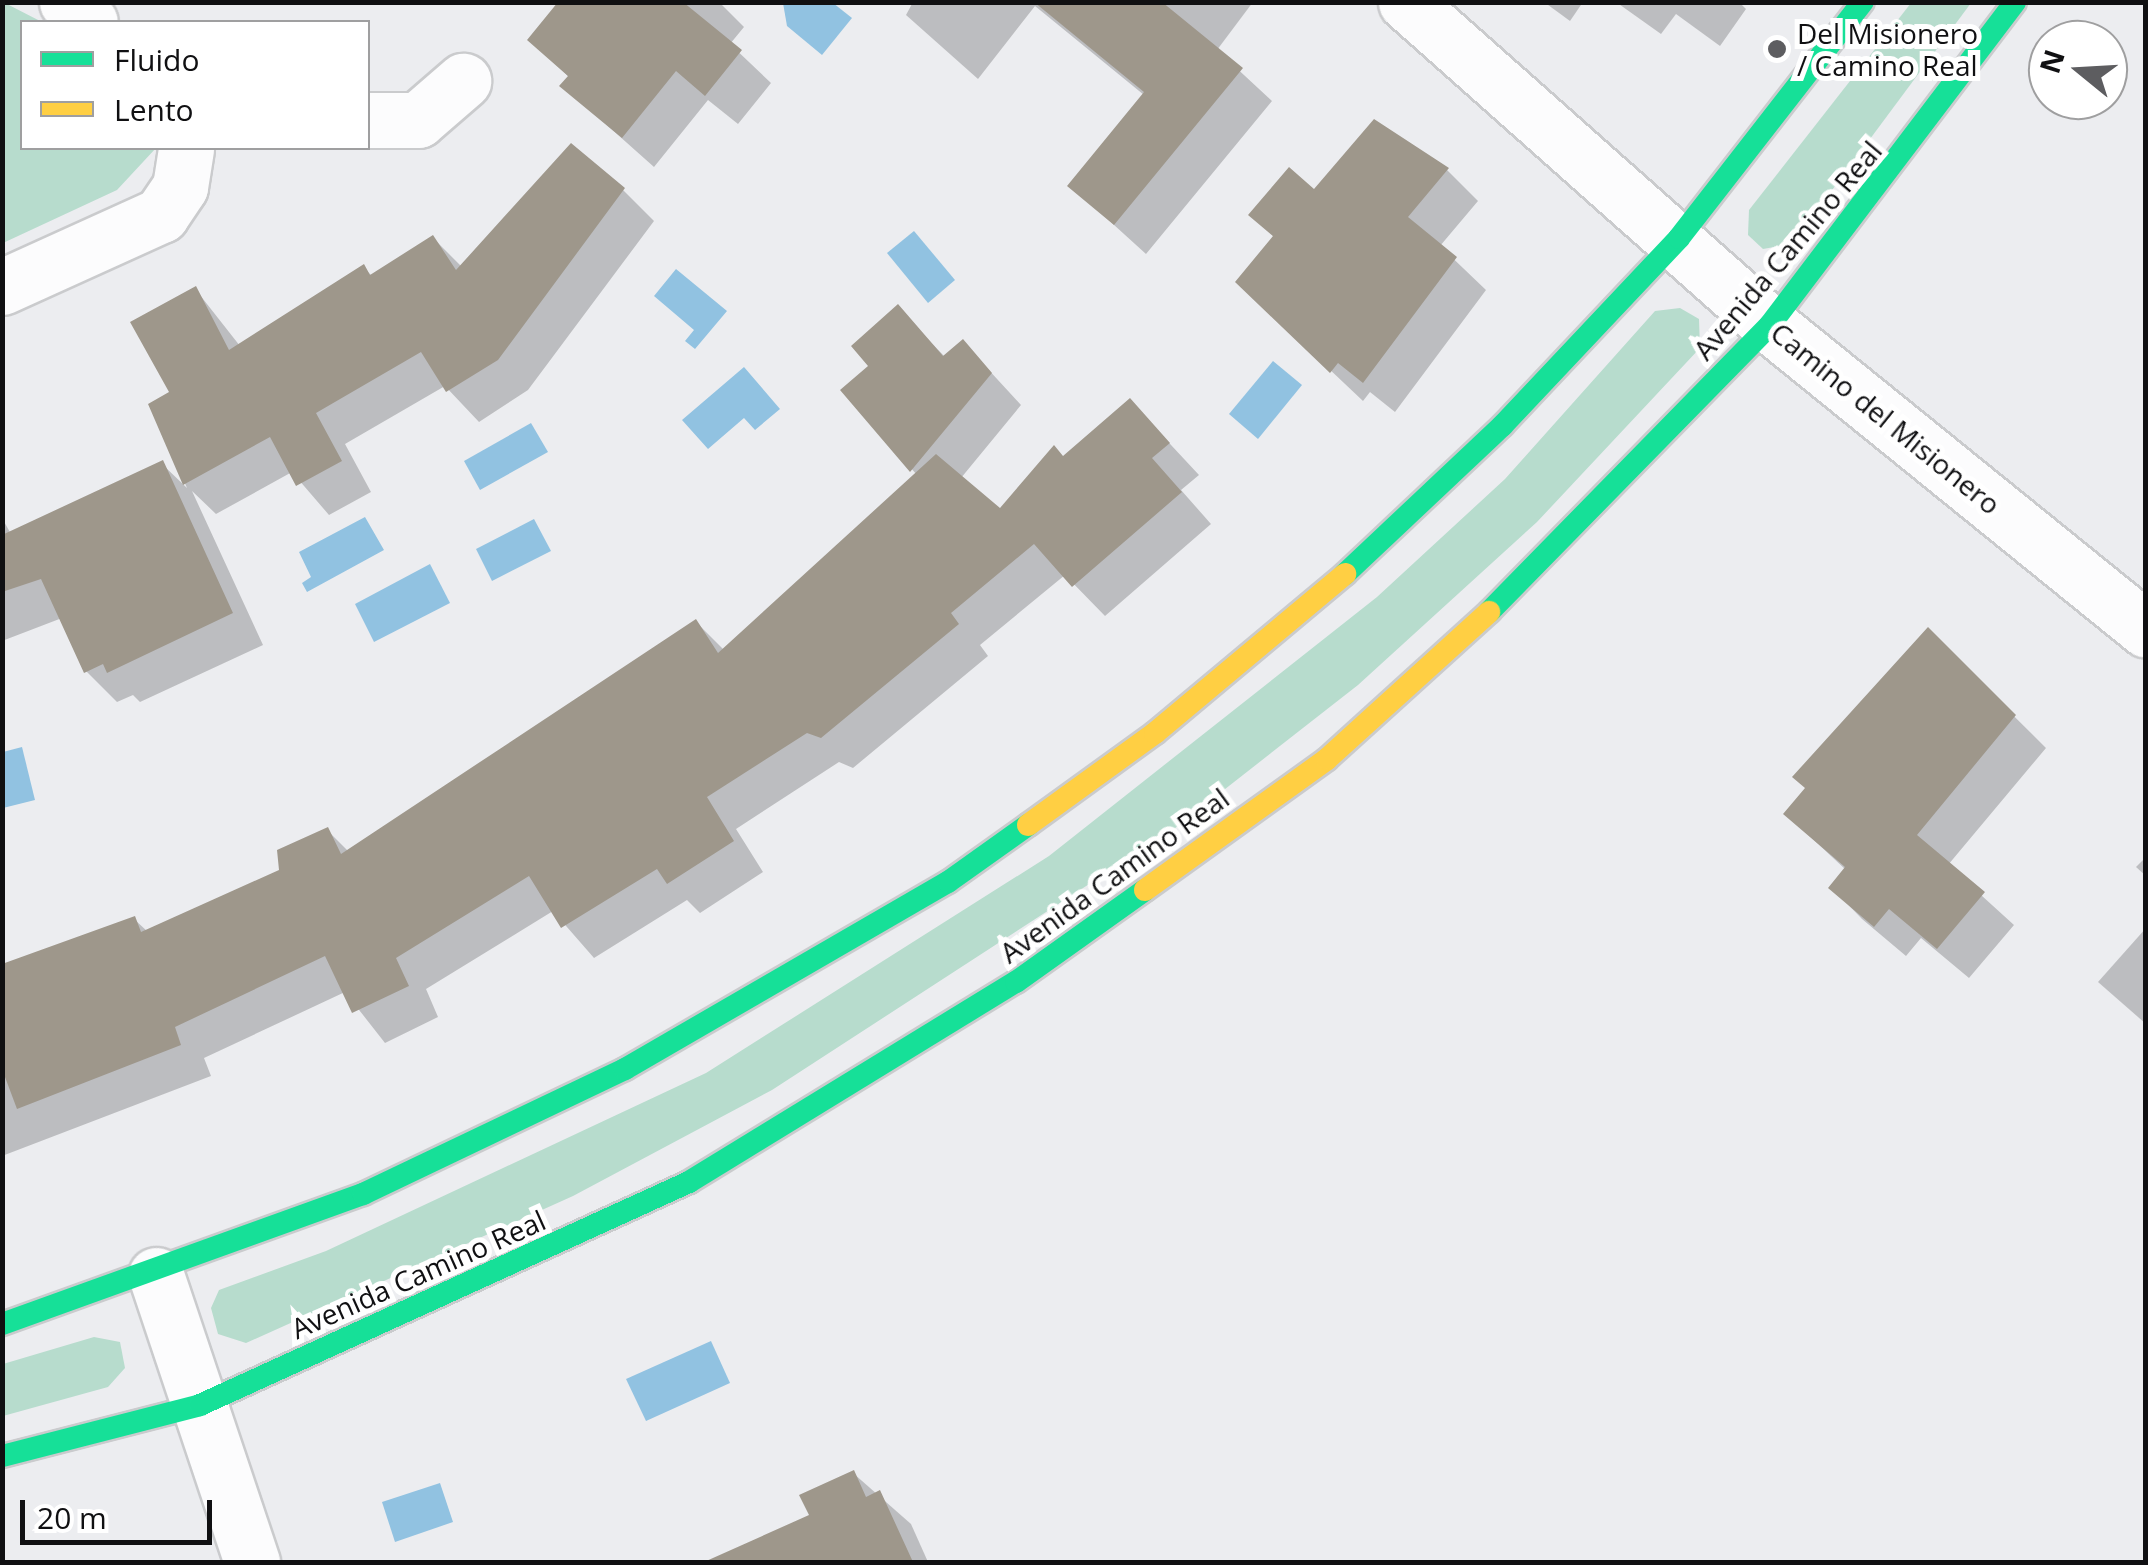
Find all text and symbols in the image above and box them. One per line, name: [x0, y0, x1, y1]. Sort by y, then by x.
place label: Del Misionero / Camino Real: [1797, 16, 1978, 82]
legend: [20, 20, 370, 150]
north arrow: [2028, 20, 2128, 120]
marker: Del Misionero / Camino Real: [1766, 38, 1788, 60]
text: Fluido: [114, 39, 199, 80]
text: N: [2030, 45, 2073, 78]
text: Lento: [114, 89, 194, 130]
street label: Avenida Camino Real: [1686, 134, 1888, 366]
street label: Camino del Misionero: [1765, 315, 2007, 521]
street label: Avenida Camino Real: [993, 781, 1235, 969]
street label: Avenida Camino Real: [286, 1203, 550, 1345]
scale bar: [25, 1480, 218, 1542]
text: 20 m: [37, 1497, 107, 1538]

